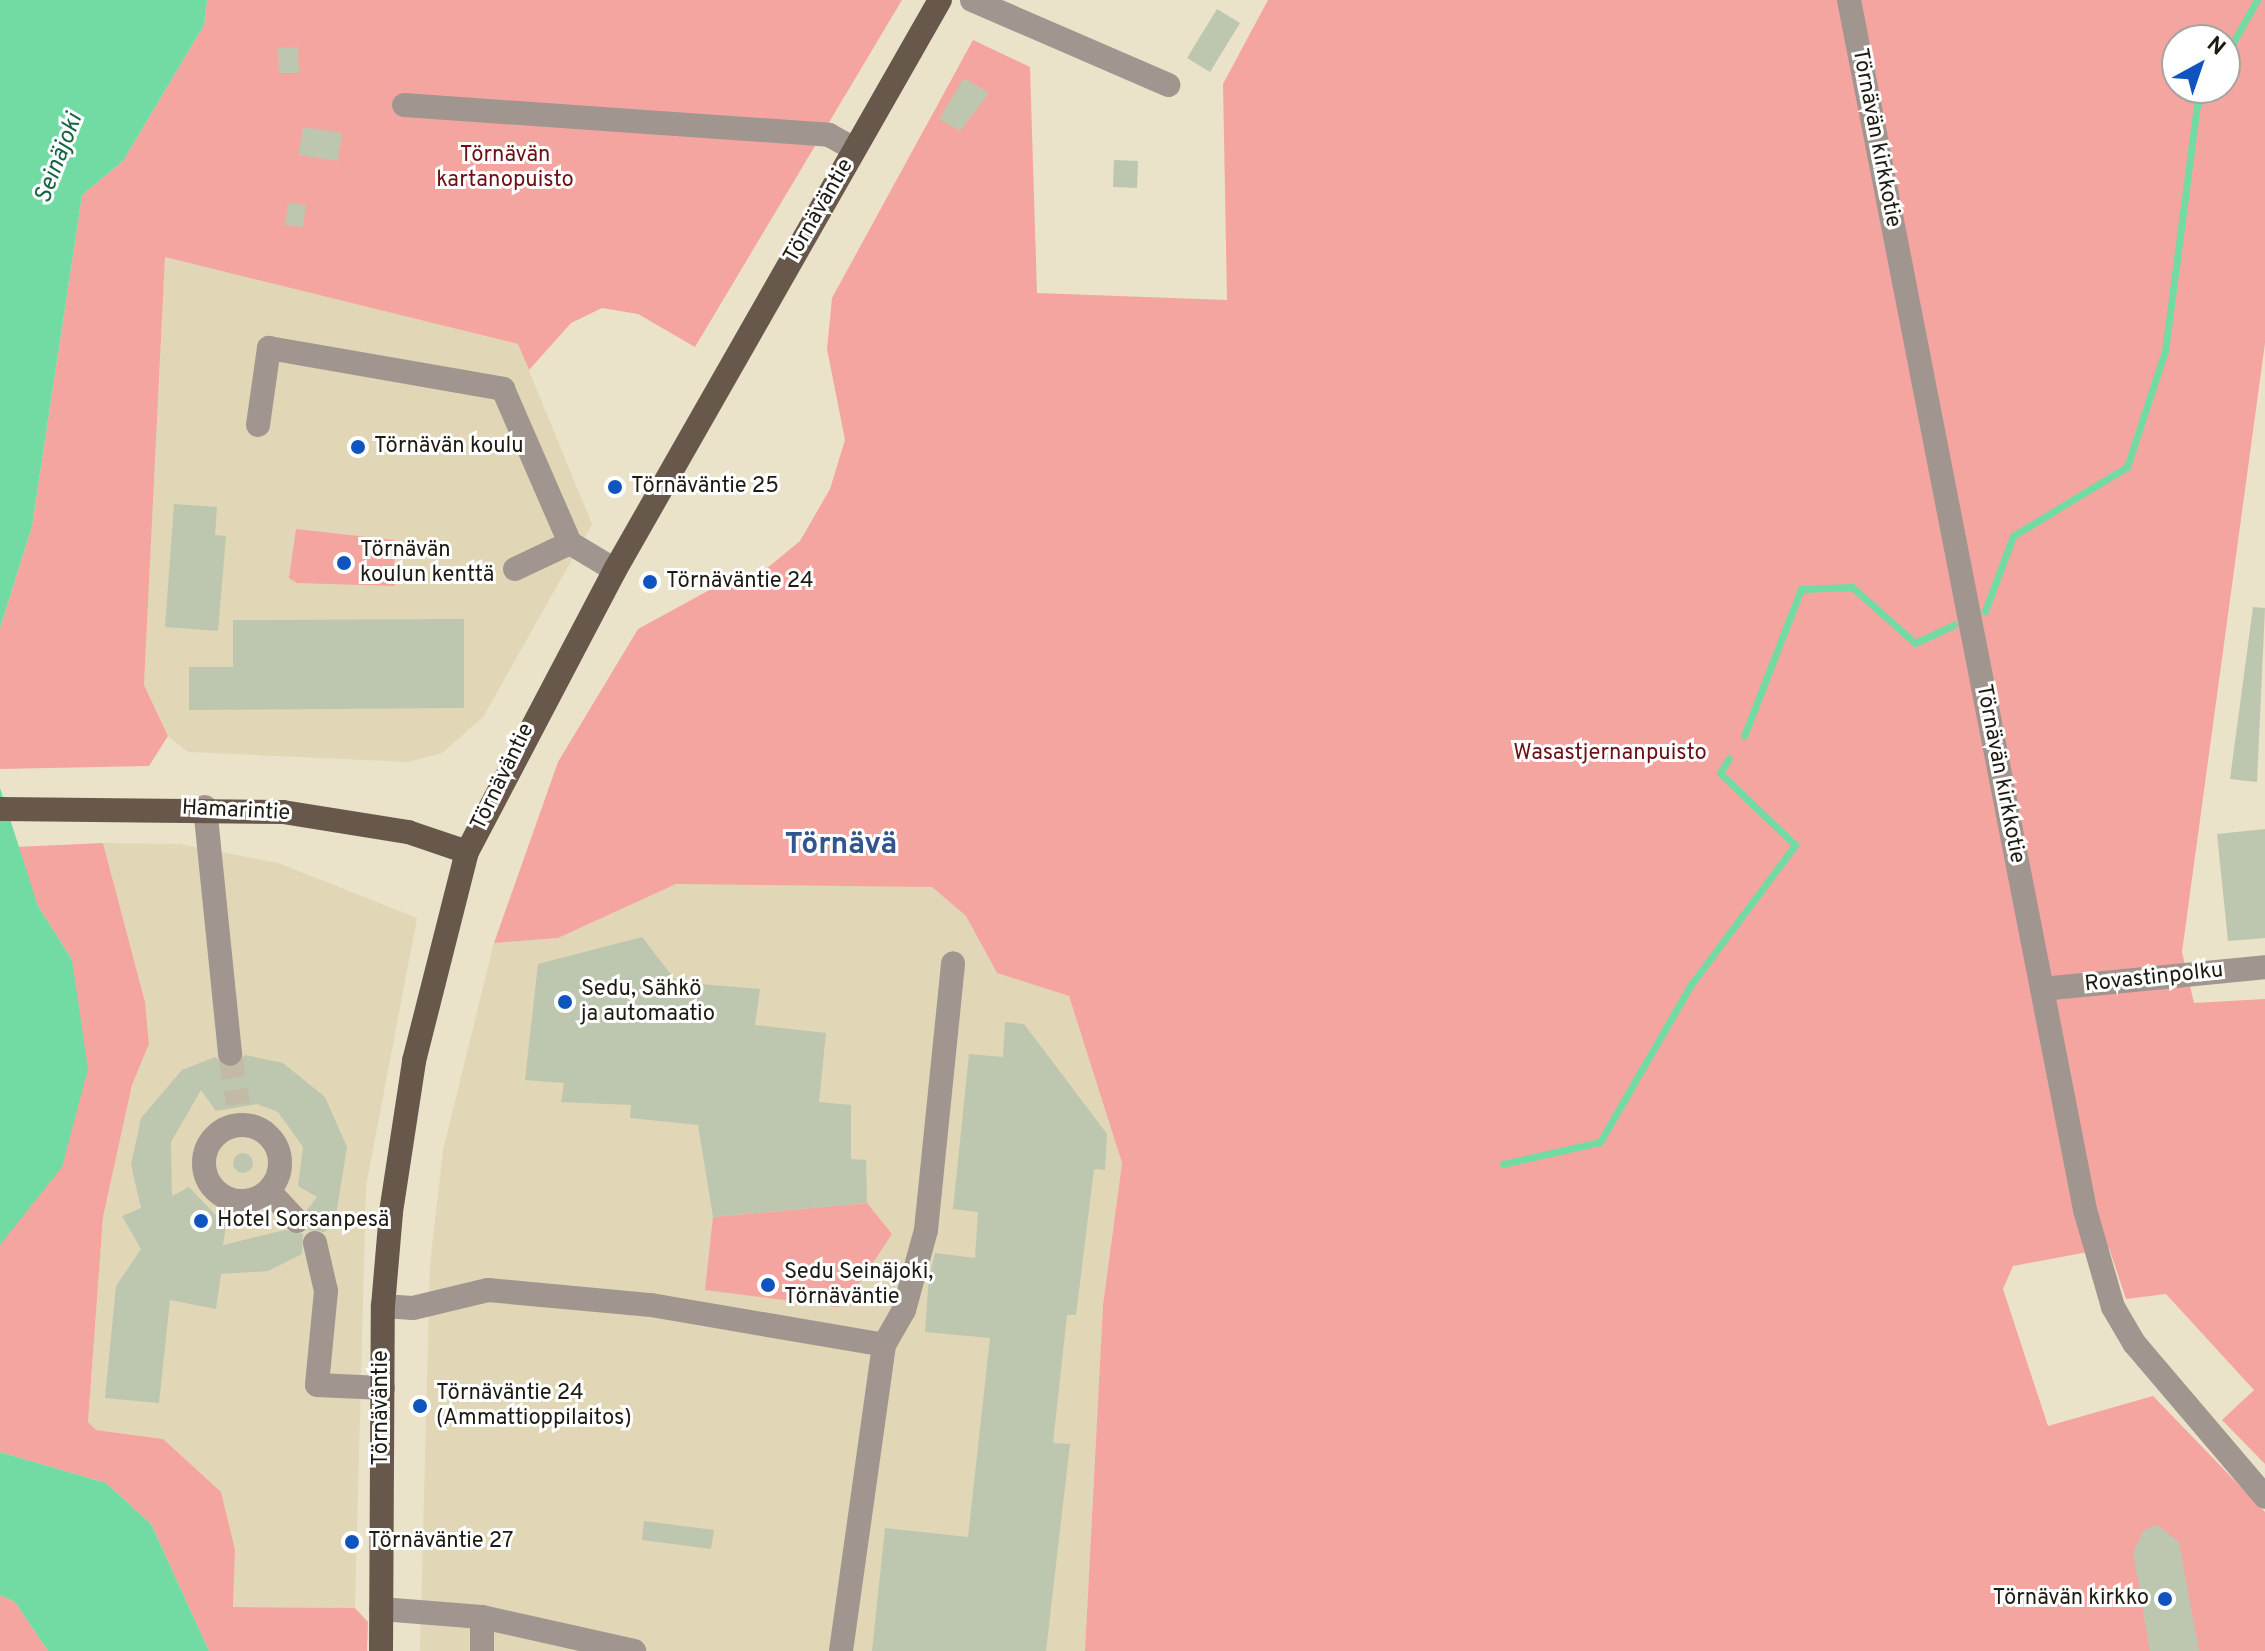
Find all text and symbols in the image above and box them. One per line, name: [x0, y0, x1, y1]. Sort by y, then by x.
north arrow: [2161, 24, 2241, 104]
text: N: [2201, 31, 2230, 62]
street label: Törnävän kirkkotie: [1846, 46, 1906, 230]
water label: Seinäjoki: [30, 110, 90, 208]
park label: Törnävän kartanopuisto: [436, 142, 574, 194]
street label: Törnäväntie: [779, 154, 859, 268]
place label: Törnävän koulu: [374, 434, 524, 460]
marker: Törnävän koulu: [349, 438, 367, 456]
place label: Törnäväntie 25: [631, 474, 779, 500]
marker: Törnäväntie 25: [606, 478, 624, 496]
place label: Törnävän koulun kenttä: [360, 537, 494, 588]
marker: Törnävän koulun kenttä: [335, 554, 353, 572]
place label: Törnäväntie 24: [666, 569, 814, 595]
marker: Törnäväntie 24: [641, 573, 659, 591]
street label: Törnävän kirkkotie: [1970, 682, 2030, 866]
street label: Törnäväntie: [466, 719, 540, 835]
park label: Wasastjernanpuisto: [1513, 741, 1707, 767]
street label: Hamarintie: [181, 795, 291, 827]
district label: Törnävä: [785, 828, 897, 864]
street label: Rovastinpolku: [2083, 958, 2225, 998]
place label: Sedu, Sähkö ja automaatio: [581, 976, 715, 1028]
marker: Sedu, Sähkö ja automaatio: [556, 993, 574, 1011]
place label: Hotel Sorsanpesä: [217, 1208, 389, 1234]
marker: Hotel Sorsanpesä: [192, 1212, 210, 1230]
place label: Sedu Seinäjoki, Törnäväntie: [784, 1259, 933, 1310]
marker: Sedu Seinäjoki, Törnäväntie: [759, 1276, 777, 1294]
street label: Törnäväntie: [369, 1350, 395, 1466]
place label: Törnäväntie 24 (Ammattioppilaitos): [436, 1380, 632, 1432]
marker: Törnäväntie 24 (Ammattioppilaitos): [411, 1397, 429, 1415]
place label: Törnäväntie 27: [368, 1529, 514, 1555]
marker: Törnäväntie 27: [343, 1533, 361, 1551]
place label: Törnävän kirkko: [1992, 1586, 2149, 1612]
marker: Törnävän kirkko: [2156, 1590, 2174, 1608]

